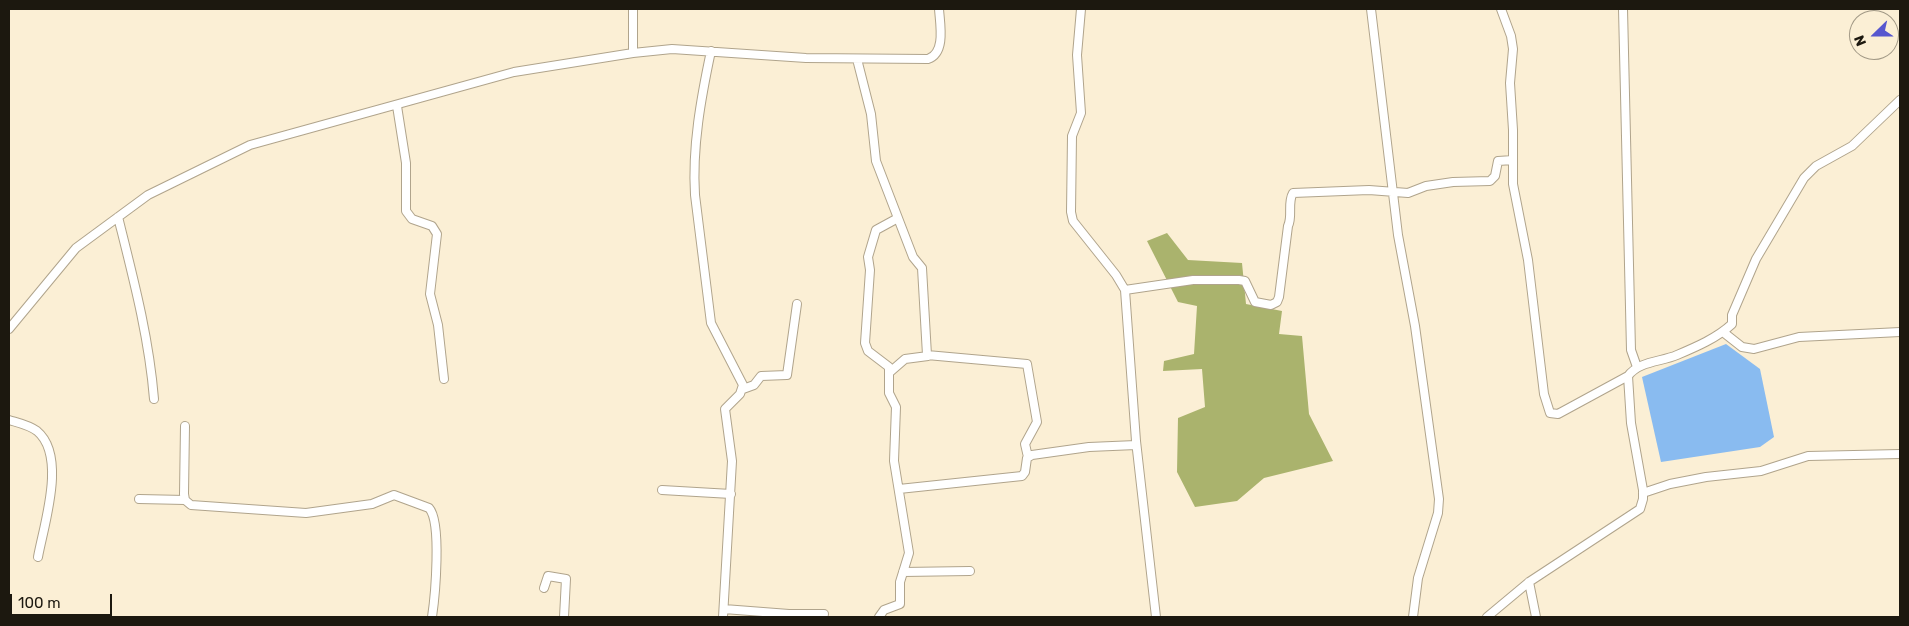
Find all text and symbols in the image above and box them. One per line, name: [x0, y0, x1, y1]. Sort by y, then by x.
north arrow: [1849, 10, 1899, 60]
text: N: [1851, 33, 1870, 48]
scale bar: [12, 584, 115, 616]
text: 100 m: [18, 594, 60, 612]

